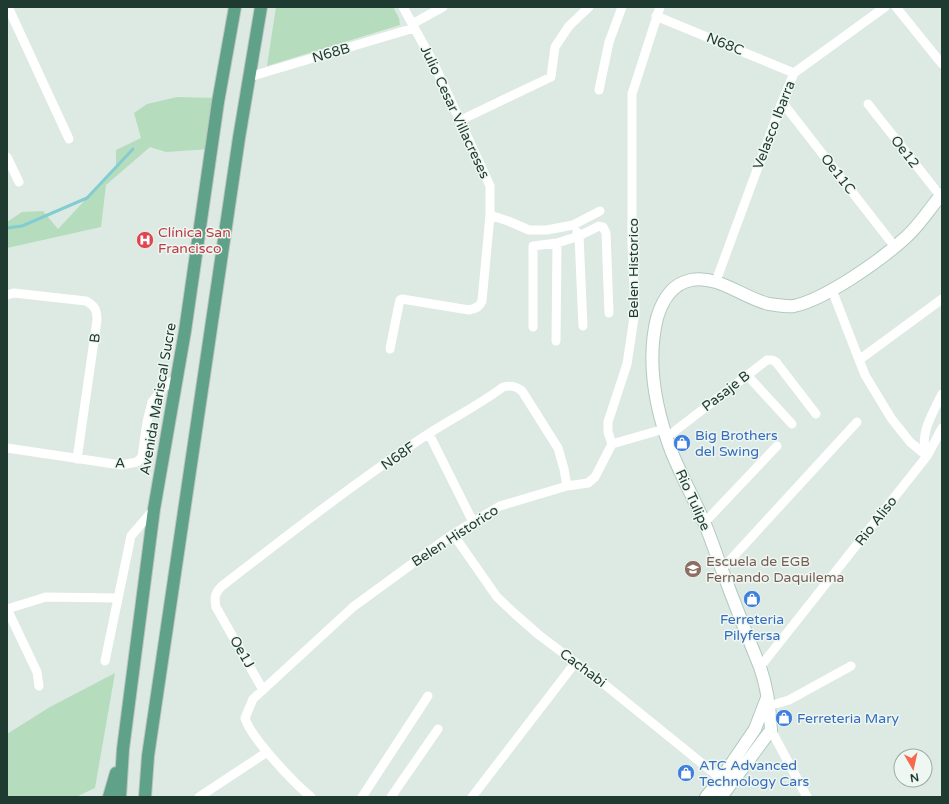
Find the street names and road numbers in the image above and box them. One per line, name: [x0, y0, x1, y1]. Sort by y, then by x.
street label: N68C: [704, 29, 746, 59]
street label: N68B: [310, 40, 352, 66]
street label: Julio Cesar Villacreses: [417, 43, 493, 182]
street label: Velasco Ibarra: [749, 78, 799, 172]
street label: Oe12: [887, 132, 923, 172]
street label: Oe11C: [817, 151, 859, 198]
street label: Belen Historico: [625, 218, 642, 318]
street label: Avenida Mariscal Sucre: [136, 321, 180, 477]
street label: B: [86, 332, 104, 344]
street label: Pasaje B: [699, 367, 753, 415]
street label: N68F: [378, 438, 419, 474]
street label: A: [115, 454, 125, 472]
street label: Rio Tulipe: [672, 467, 714, 533]
street label: Rio Aliso: [851, 493, 901, 549]
street label: Belen Historico: [408, 502, 502, 570]
street label: Oe1J: [226, 633, 258, 671]
street label: Cachabi: [556, 645, 610, 691]

